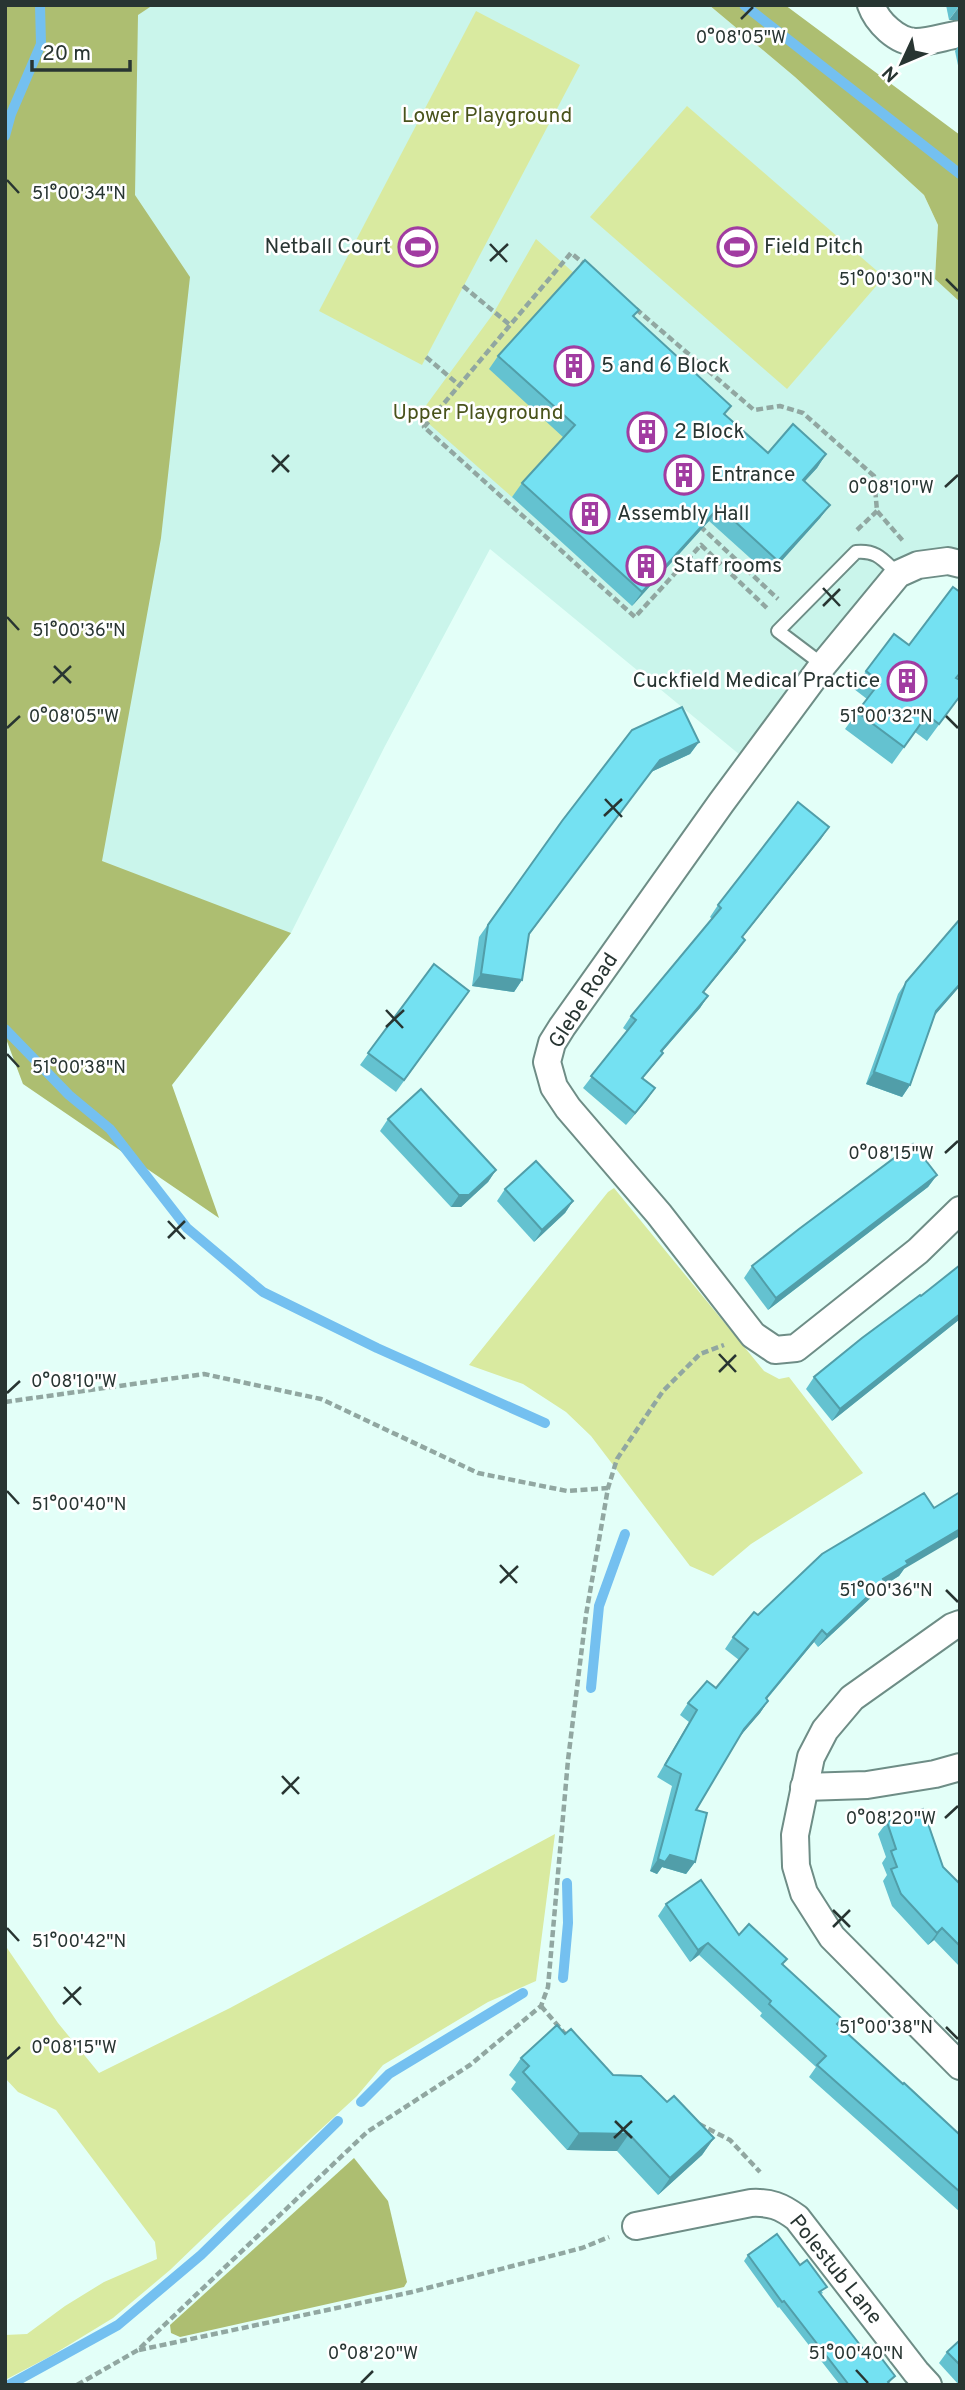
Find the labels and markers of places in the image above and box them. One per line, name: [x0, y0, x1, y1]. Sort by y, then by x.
sports icon: Netball Court: [397, 226, 439, 268]
sports icon: Field Pitch: [716, 226, 758, 268]
place label: Netball Court: [265, 234, 391, 261]
place label: Field Pitch: [764, 234, 863, 261]
building icon: 5 and 6 Block: [553, 345, 595, 387]
place label: 5 and 6 Block: [601, 353, 730, 380]
building icon: 2 Block: [626, 411, 668, 453]
place label: 2 Block: [674, 419, 745, 446]
building icon: Entrance: [663, 454, 705, 496]
place label: Entrance: [711, 462, 795, 489]
building icon: Assembly Hall: [569, 493, 611, 535]
place label: Assembly Hall: [617, 501, 749, 528]
building icon: Staff rooms: [625, 545, 667, 587]
place label: Staff rooms: [673, 553, 782, 580]
building icon: Cuckfield Medical Practice: [886, 660, 928, 702]
place label: Cuckfield Medical Practice: [632, 668, 880, 695]

